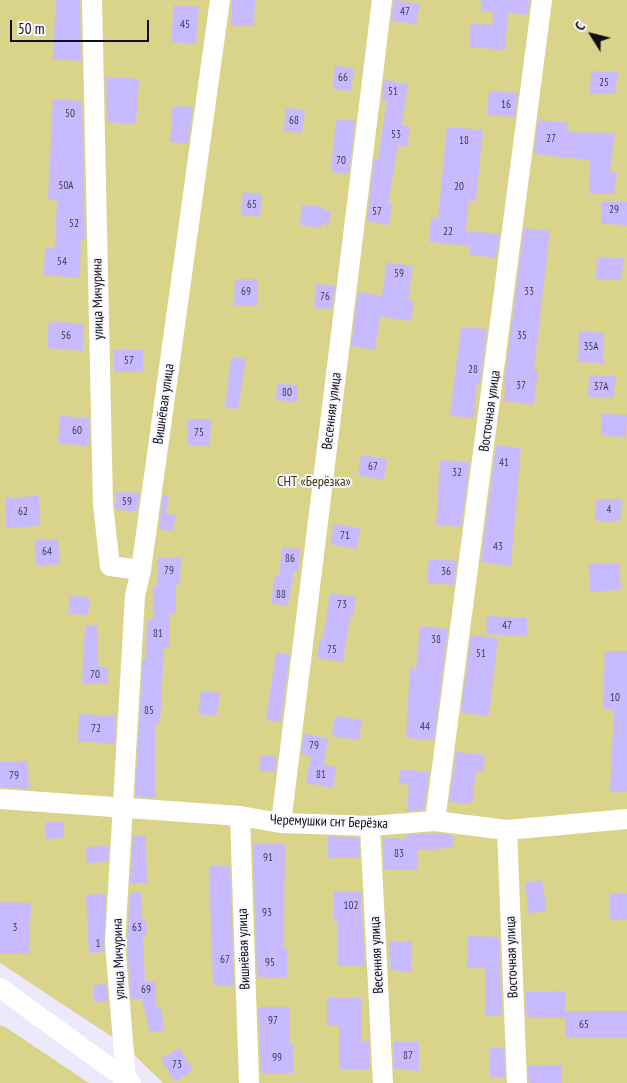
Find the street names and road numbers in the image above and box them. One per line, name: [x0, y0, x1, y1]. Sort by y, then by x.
street label: улица Мичурина: [89, 258, 107, 340]
street label: Вишнёвая улица: [150, 363, 178, 445]
street label: Восточная улица: [476, 369, 504, 453]
street label: Весенняя улица: [319, 372, 345, 450]
street label: Черемушки снт Берёзка: [270, 812, 388, 832]
street label: Вишнёвая улица: [234, 908, 254, 990]
street label: Весенняя улица: [367, 916, 387, 994]
street label: Восточная улица: [502, 916, 522, 998]
street label: улица Мичурина: [109, 918, 129, 1000]

